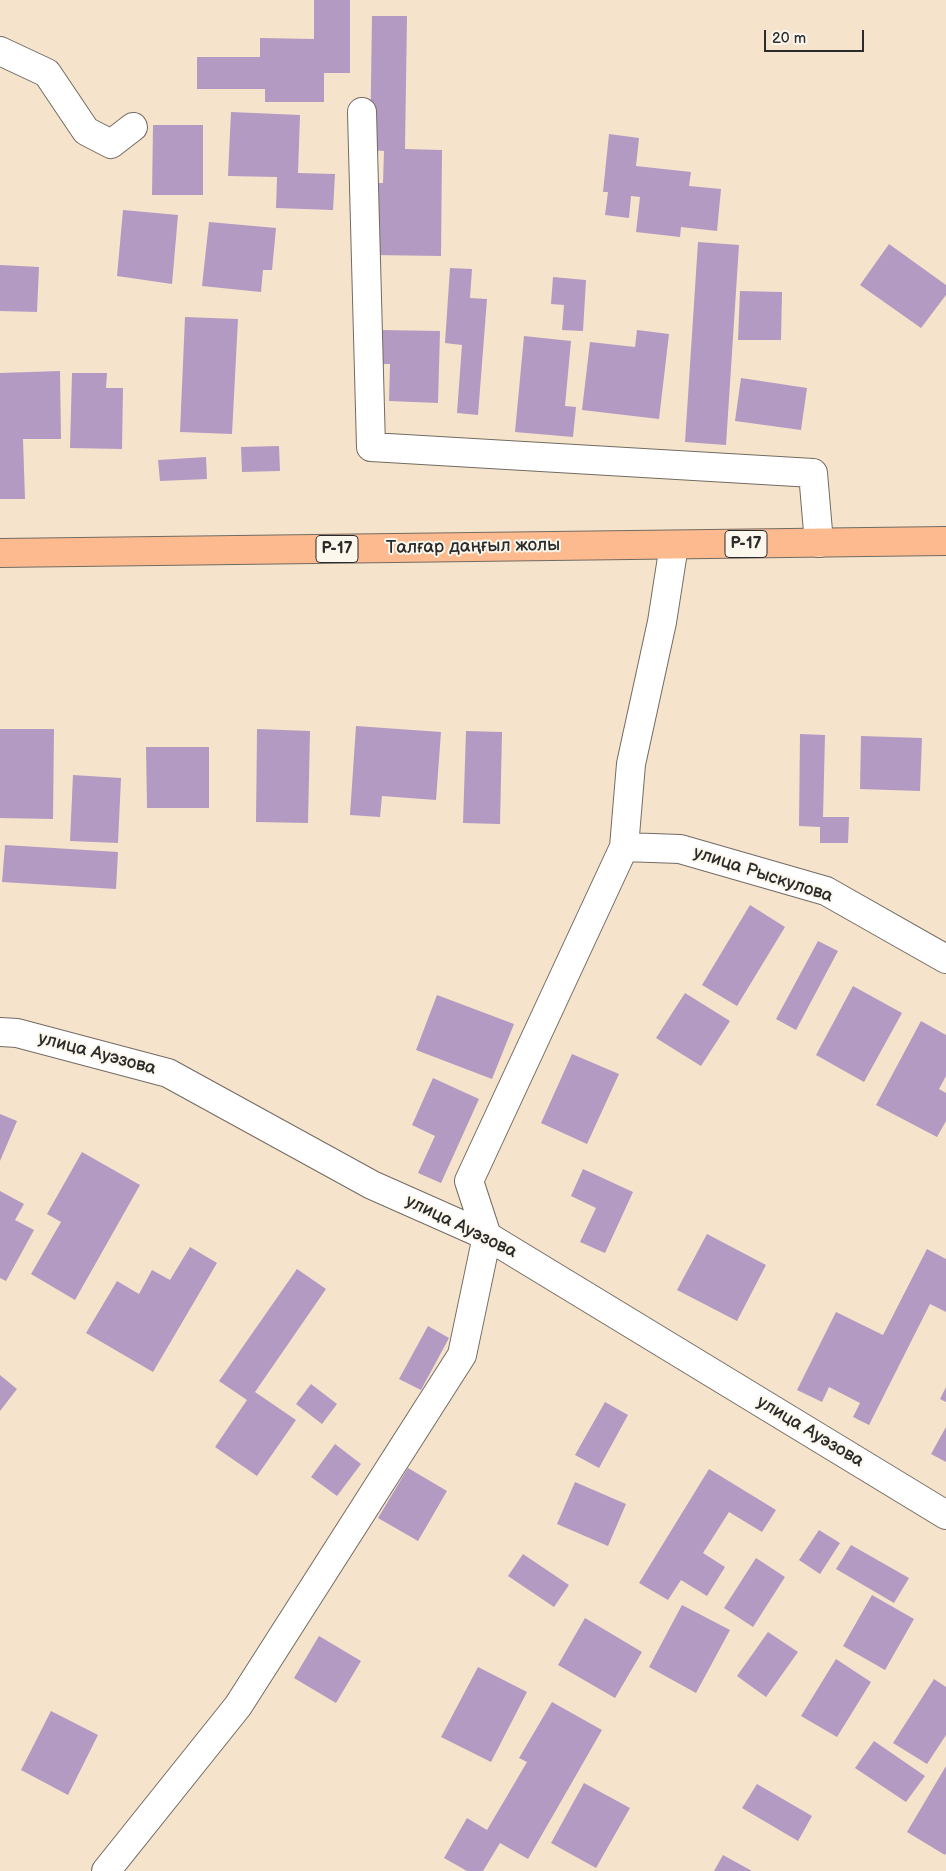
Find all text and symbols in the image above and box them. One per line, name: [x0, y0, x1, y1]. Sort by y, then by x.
scale bar: [766, 20, 866, 52]
text: 20 m: [772, 29, 806, 48]
road number: P-17: [725, 530, 767, 558]
street label: Талғар даңғыл жолы: [386, 535, 560, 559]
road number: P-17: [316, 536, 358, 562]
street label: улица Рыскулова: [691, 842, 835, 908]
street label: улица Ауэзова: [36, 1028, 158, 1080]
street label: улица Ауэзова: [402, 1191, 520, 1263]
street label: улица Ауэзова: [753, 1392, 867, 1472]

